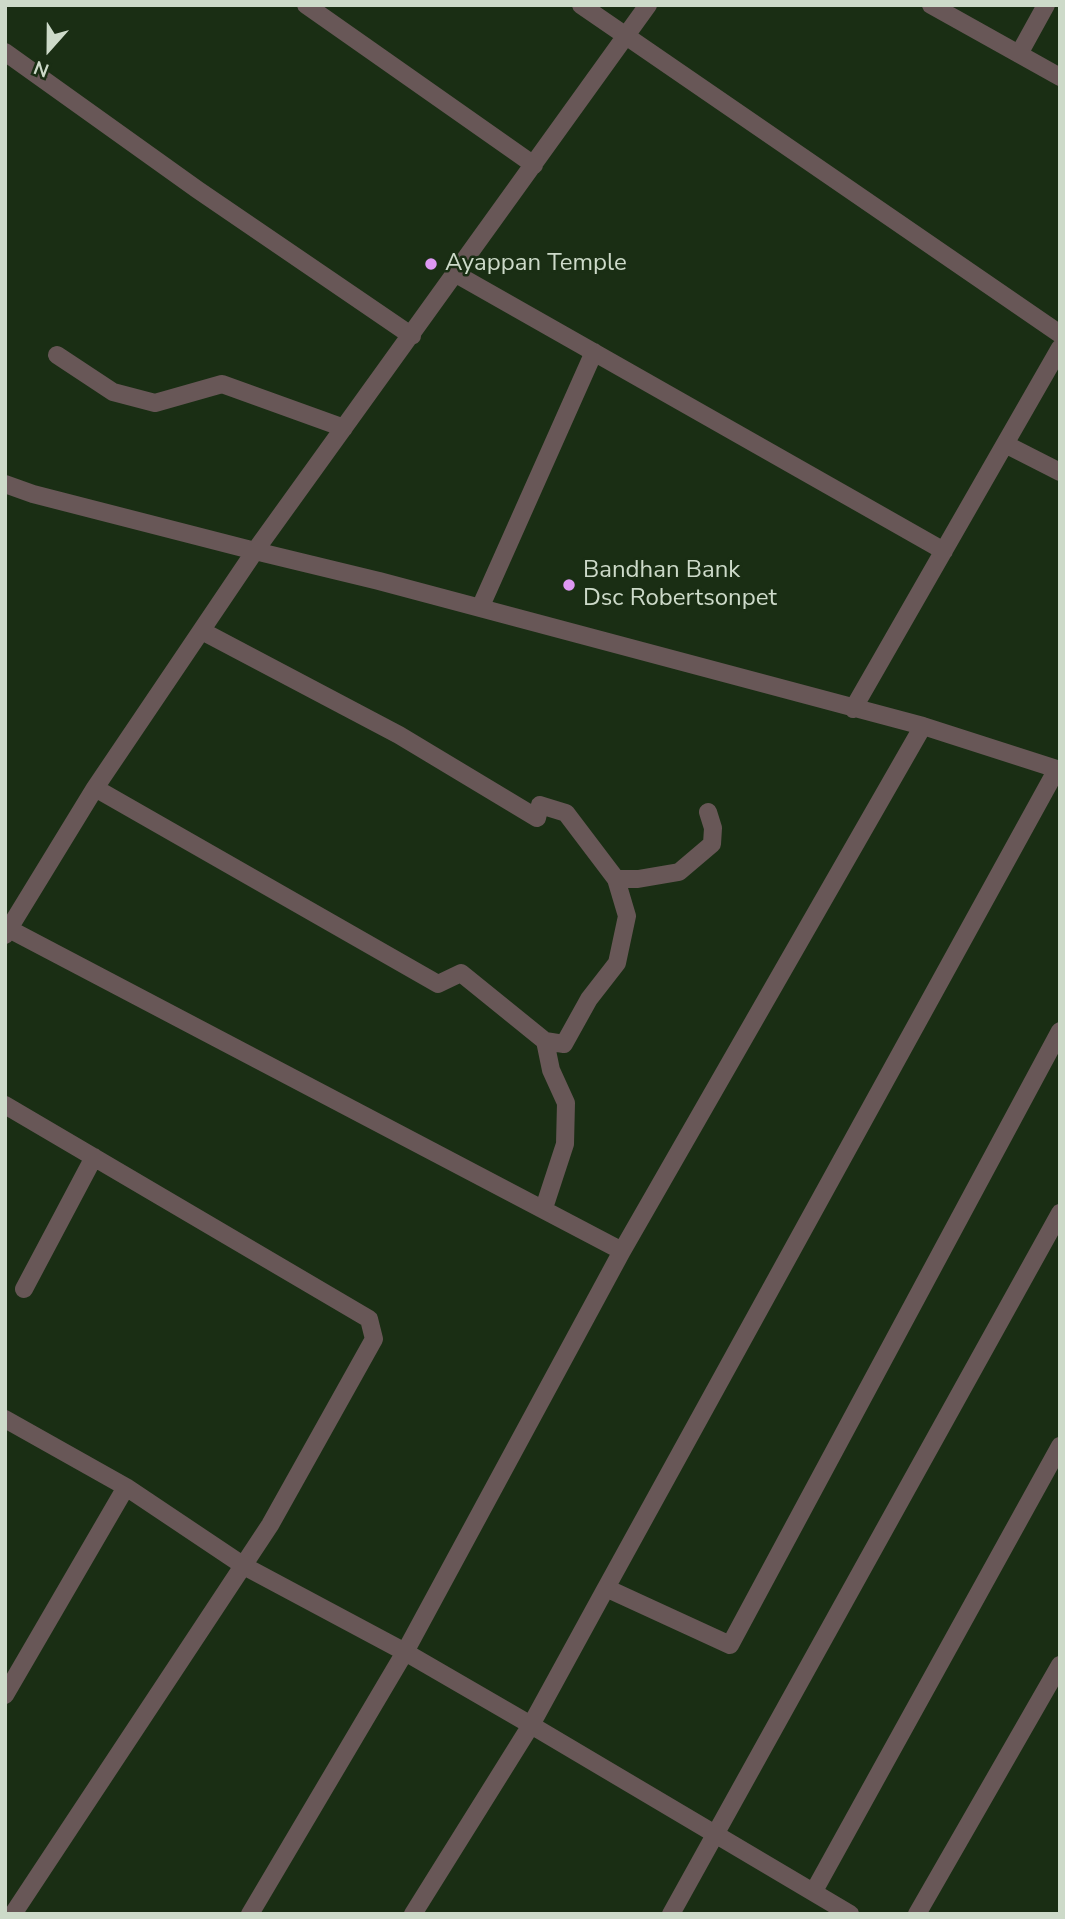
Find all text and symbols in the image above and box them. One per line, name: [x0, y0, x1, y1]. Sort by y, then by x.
north arrow: [14, 14, 84, 84]
text: N: [30, 54, 53, 83]
place label: Ayappan Temple: [445, 250, 627, 278]
marker: Ayappan Temple: [423, 256, 439, 272]
place label: Bandhan Bank Dsc Robertsonpet: [583, 557, 777, 613]
marker: Bandhan Bank Dsc Robertsonpet: [561, 577, 577, 593]

